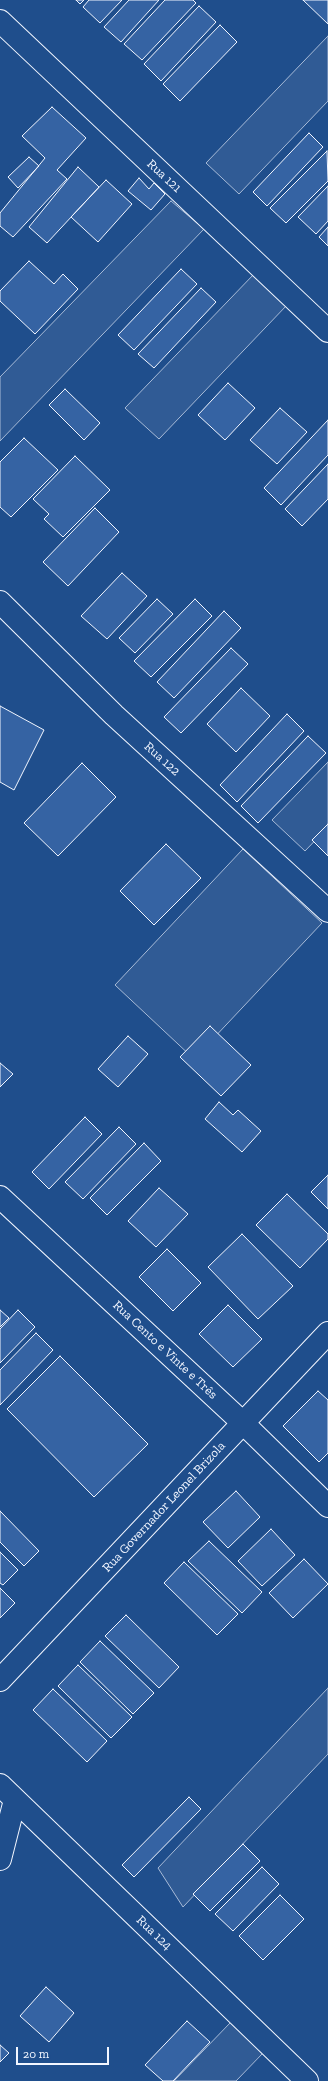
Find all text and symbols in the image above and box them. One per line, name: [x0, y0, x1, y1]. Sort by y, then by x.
street label: Rua 121: [144, 156, 184, 196]
street label: Rua 122: [141, 739, 183, 779]
street label: Rua Cento e Vinte e Três: [109, 1297, 221, 1403]
street label: Rua Governador Leonel Brizola: [99, 1438, 229, 1576]
street label: Rua 124: [133, 1912, 175, 1954]
scale bar: [18, 2039, 111, 2065]
text: 20 m: [23, 2047, 49, 2061]

